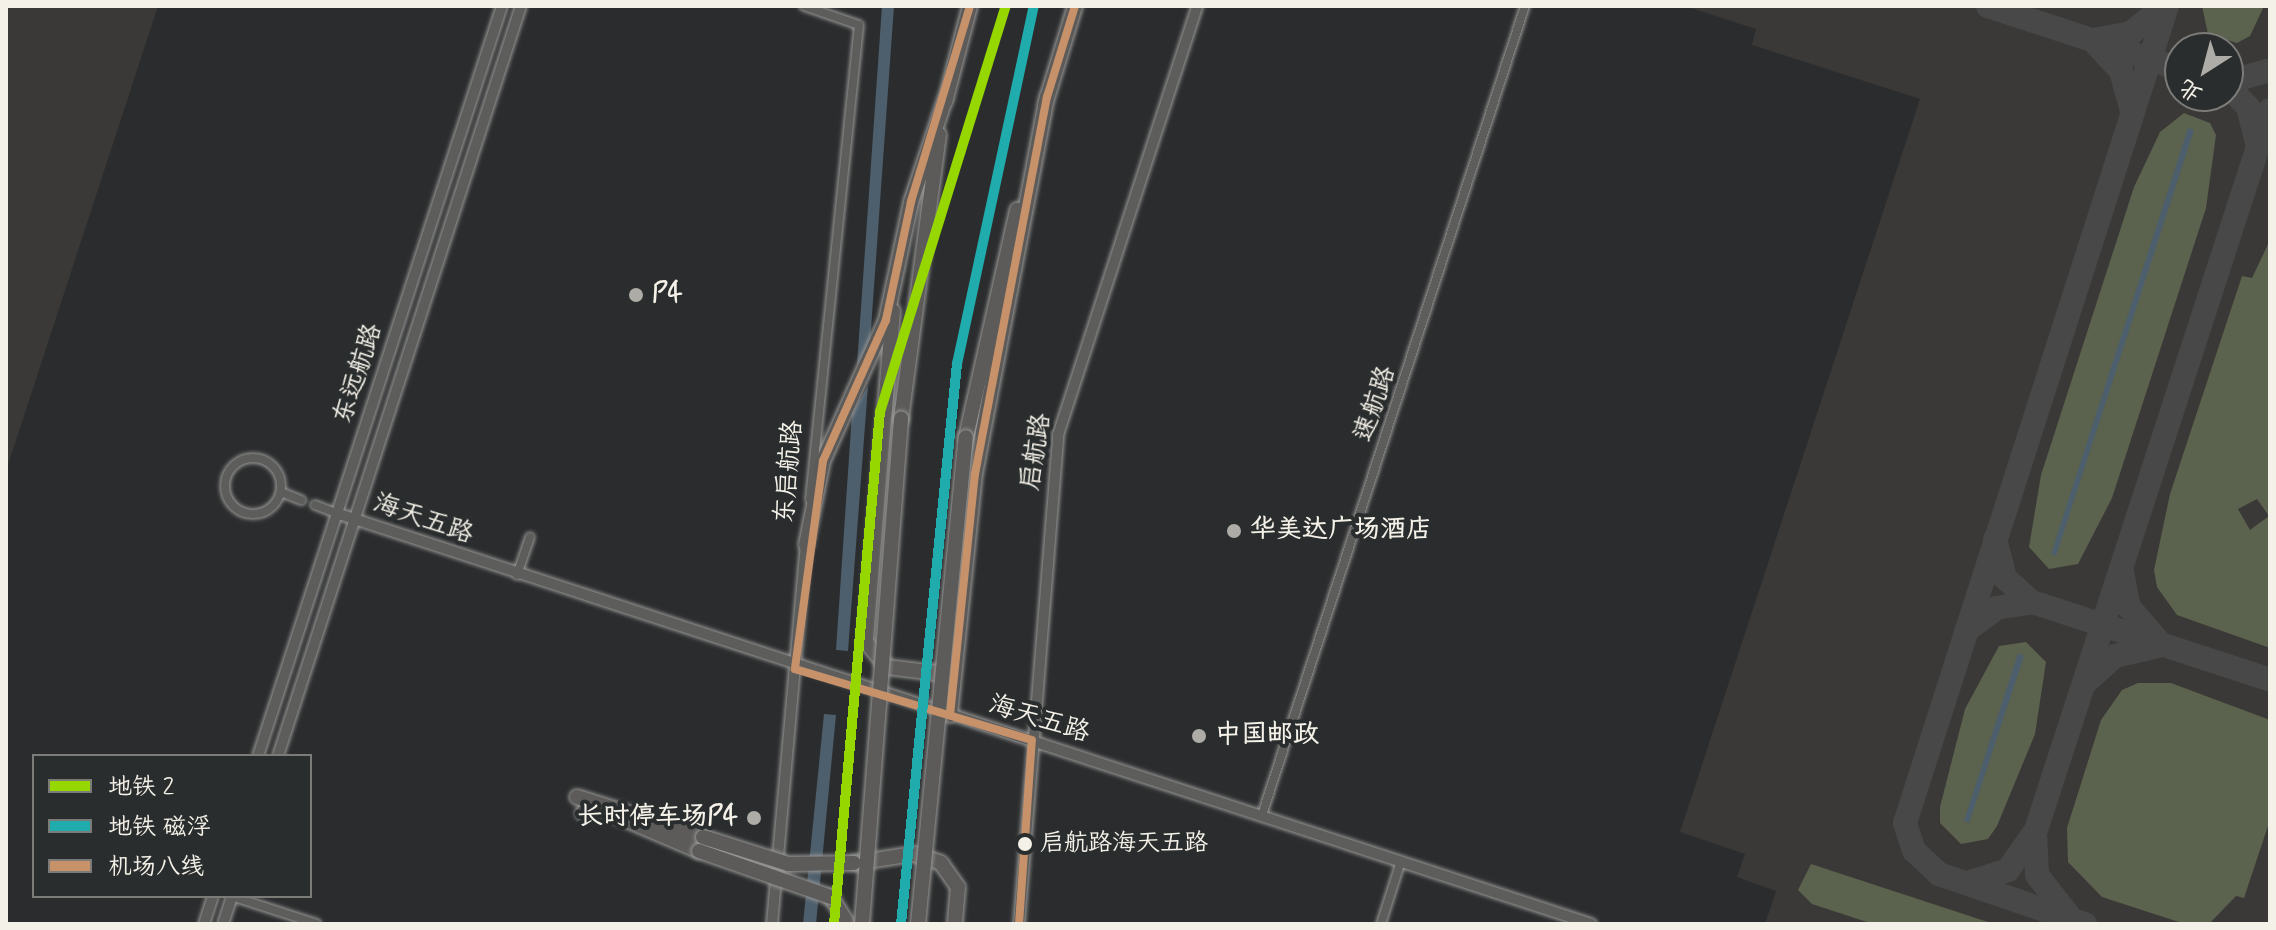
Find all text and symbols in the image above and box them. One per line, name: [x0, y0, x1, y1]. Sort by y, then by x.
north arrow: [2164, 32, 2244, 112]
text: 北: [2174, 72, 2208, 108]
place label: P4: [652, 279, 683, 311]
marker: P4: [627, 286, 645, 304]
street label: 东远航路: [328, 320, 390, 428]
street label: 速航路: [1349, 362, 1403, 446]
street label: 启航路: [1015, 411, 1059, 493]
street label: 东启航路: [770, 419, 810, 525]
street label: 海天五路: [369, 488, 477, 552]
place label: 华美达广场酒店: [1250, 515, 1432, 547]
marker: 华美达广场酒店: [1225, 522, 1243, 540]
street label: 海天五路: [985, 690, 1093, 750]
place label: 中国邮政: [1215, 720, 1319, 752]
marker: 中国邮政: [1190, 727, 1208, 745]
legend: [32, 754, 312, 898]
text: 地铁 2: [108, 772, 174, 803]
place label: 长时停车场P4: [577, 802, 738, 834]
marker: 长时停车场P4: [745, 809, 763, 827]
text: 地铁 磁浮: [108, 812, 210, 843]
place label: 启航路海天五路: [1040, 830, 1208, 858]
marker: 启航路海天五路: [1017, 836, 1033, 852]
text: 机场八线: [108, 852, 204, 883]

